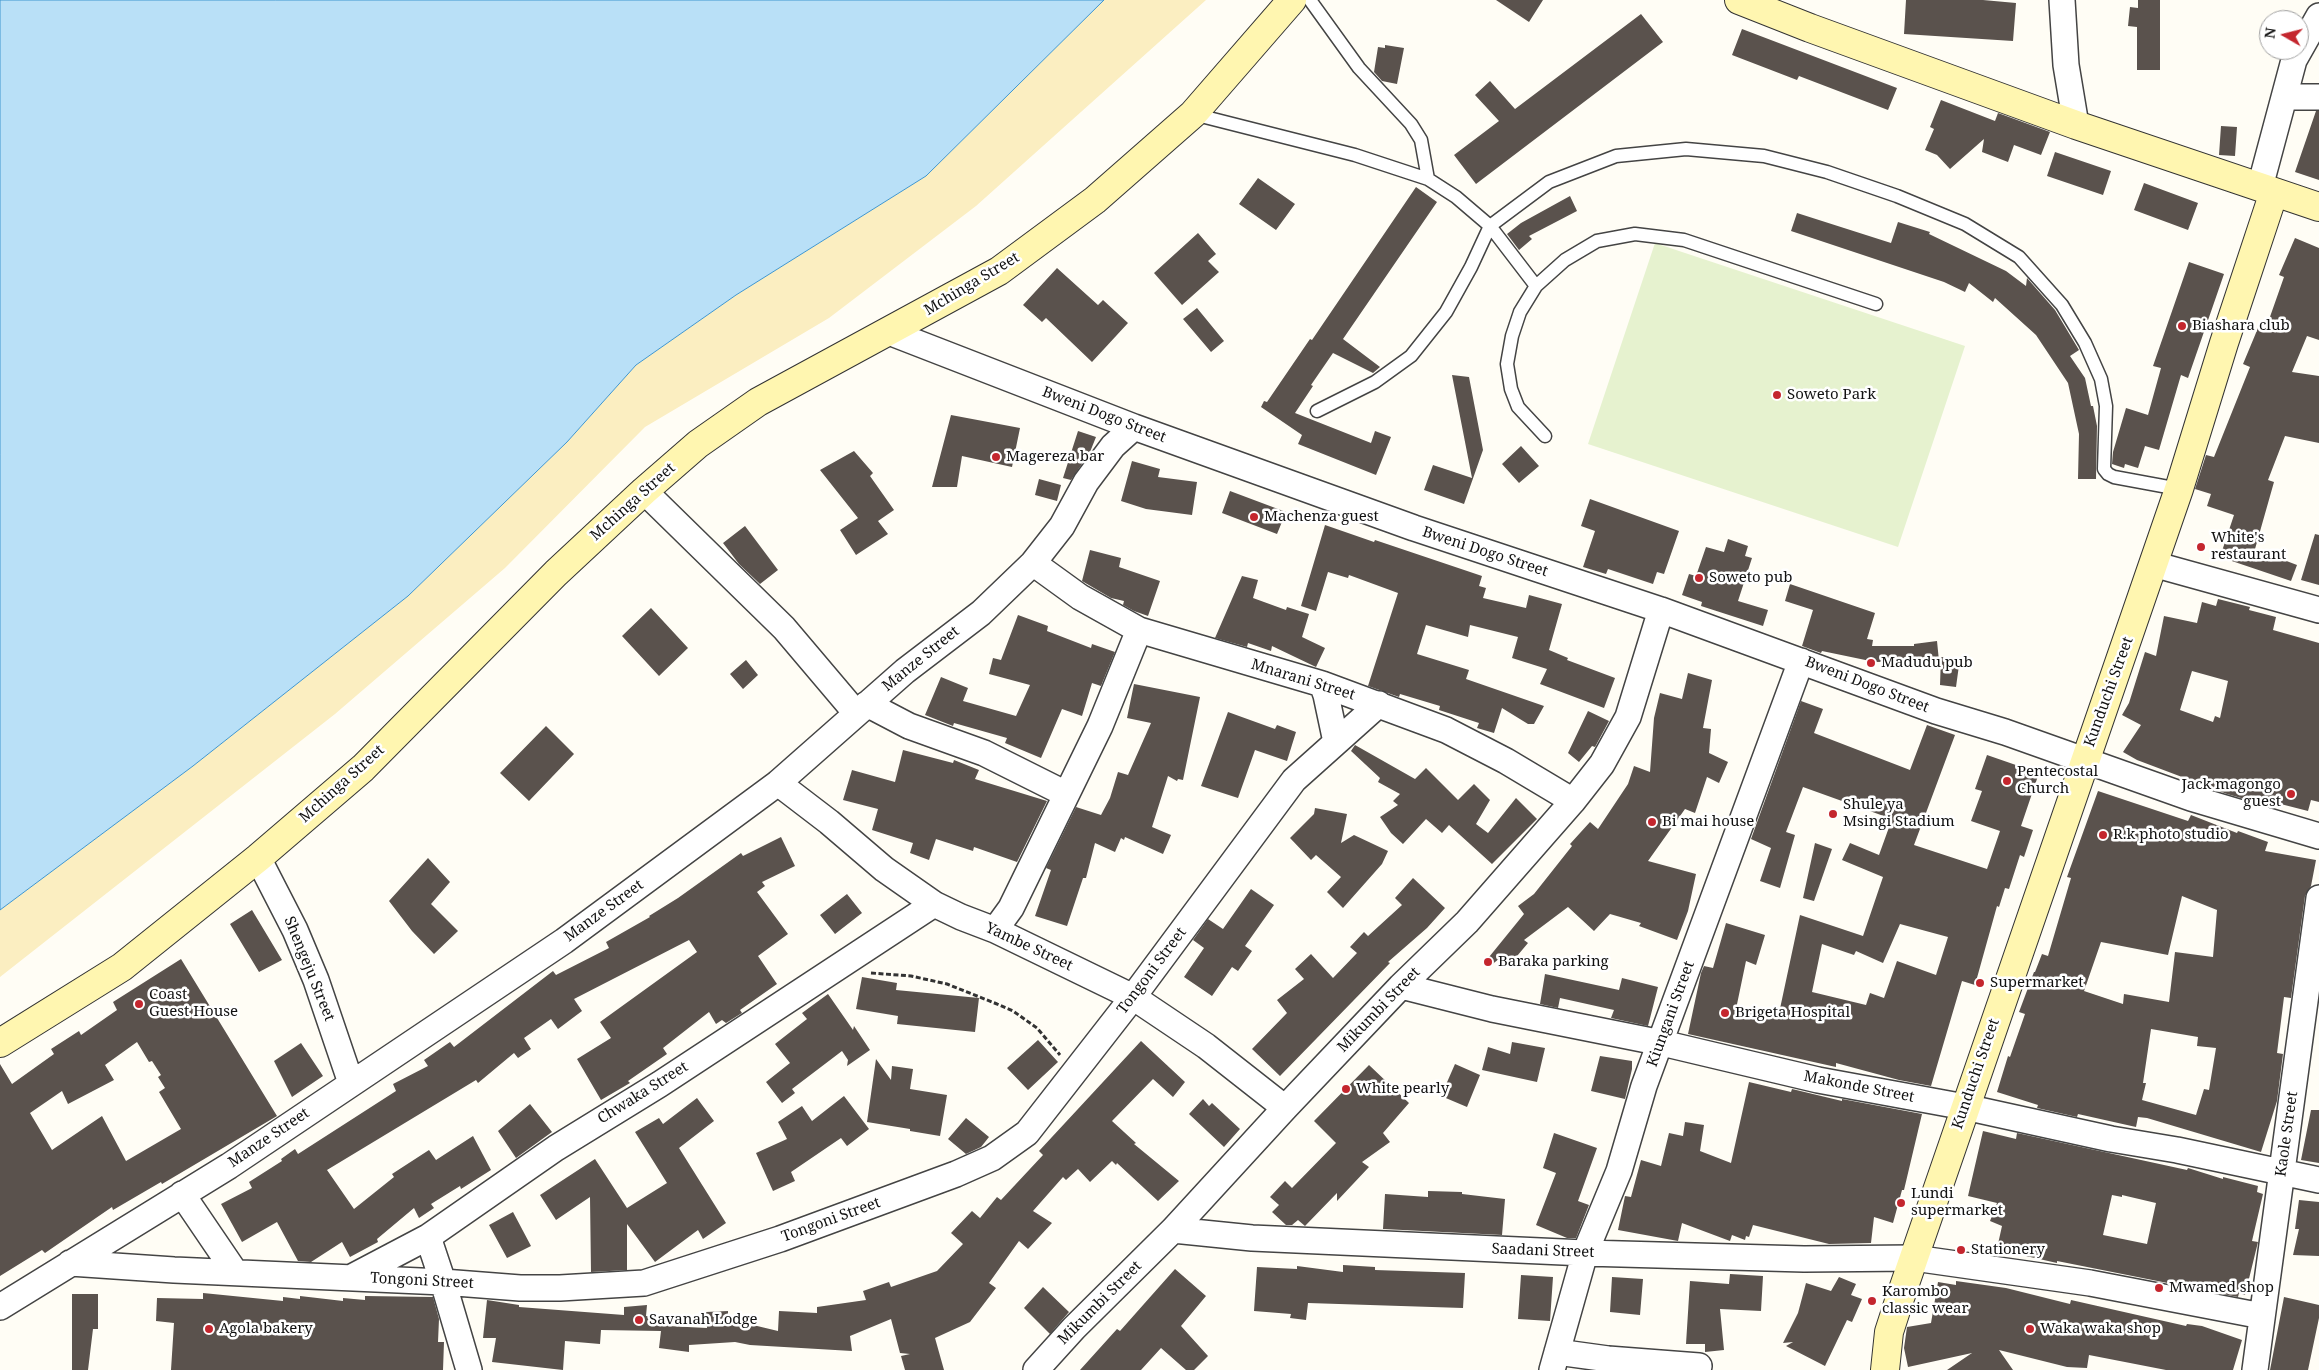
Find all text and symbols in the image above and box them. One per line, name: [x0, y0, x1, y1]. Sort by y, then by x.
north arrow: [2259, 10, 2309, 60]
text: N: [2259, 26, 2280, 40]
street label: Mchinga Street: [921, 249, 1023, 319]
place label: Biashara club: [2192, 317, 2290, 335]
marker: Biashara club: [2176, 320, 2188, 332]
street label: Bweni Dogo Street: [1040, 383, 1168, 447]
place label: Soweto Park: [1787, 386, 1876, 404]
marker: Soweto Park: [1771, 389, 1783, 401]
place label: Magereza bar: [1006, 448, 1104, 466]
marker: Magereza bar: [990, 451, 1002, 463]
street label: Mchinga Street: [587, 459, 679, 545]
place label: Machenza guest: [1264, 508, 1379, 526]
marker: Machenza guest: [1248, 511, 1260, 523]
street label: Bweni Dogo Street: [1420, 523, 1550, 581]
place label: White's restaurant: [2211, 529, 2286, 564]
marker: White's restaurant: [2195, 541, 2207, 553]
place label: Soweto pub: [1709, 569, 1793, 587]
marker: Soweto pub: [1693, 572, 1705, 584]
street label: Manze Street: [879, 623, 963, 695]
street label: Kunduchi Street: [2081, 635, 2137, 749]
street label: Bweni Dogo Street: [1803, 653, 1931, 717]
place label: Madudu pub: [1881, 654, 1973, 672]
street label: Mnarani Street: [1249, 656, 1357, 704]
marker: Madudu pub: [1865, 657, 1877, 669]
street label: Mchinga Street: [296, 741, 388, 827]
place label: Pentecostal Church: [2017, 763, 2098, 798]
marker: Pentecostal Church: [2001, 775, 2013, 787]
place label: Jack magongo guest: [2181, 776, 2281, 811]
marker: Jack magongo guest: [2285, 788, 2297, 800]
place label: Shule ya Msingi Stadium: [1843, 796, 1955, 831]
marker: Shule ya Msingi Stadium: [1827, 808, 1839, 820]
place label: Bi mai house: [1662, 813, 1754, 831]
marker: Bi mai house: [1646, 816, 1658, 828]
place label: R.k photo studio: [2113, 826, 2229, 844]
marker: R.k photo studio: [2097, 829, 2109, 841]
street label: Manze Street: [561, 876, 647, 946]
street label: Shengeju Street: [280, 914, 338, 1024]
street label: Yambe Street: [983, 919, 1075, 975]
street label: Tongoni Street: [1114, 924, 1190, 1018]
place label: Baraka parking: [1498, 953, 1609, 971]
marker: Baraka parking: [1482, 956, 1494, 968]
street label: Kiungani Street: [1644, 959, 1698, 1069]
street label: Mikumbi Street: [1334, 964, 1424, 1056]
place label: Supermarket: [1990, 974, 2083, 992]
marker: Supermarket: [1974, 977, 1986, 989]
place label: Coast Guest House: [149, 986, 238, 1021]
marker: Coast Guest House: [133, 998, 145, 1010]
place label: Brigeta Hospital: [1735, 1004, 1850, 1022]
marker: Brigeta Hospital: [1719, 1007, 1731, 1019]
street label: Kunduchi Street: [1949, 1016, 2003, 1132]
street label: Chwaka Street: [595, 1058, 691, 1128]
street label: Makonde Street: [1802, 1067, 1916, 1107]
place label: White pearly: [1356, 1080, 1449, 1098]
marker: White pearly: [1340, 1083, 1352, 1095]
street label: Kaole Street: [2272, 1090, 2302, 1178]
street label: Manze Street: [225, 1104, 313, 1172]
place label: Lundi supermarket: [1911, 1185, 2003, 1220]
street label: Tongoni Street: [779, 1194, 883, 1246]
marker: Lundi supermarket: [1895, 1197, 1907, 1209]
street label: Saadani Street: [1491, 1240, 1595, 1262]
place label: Stationery: [1971, 1241, 2045, 1259]
marker: Stationery: [1955, 1244, 1967, 1256]
street label: Mikumbi Street: [1054, 1257, 1146, 1349]
street label: Tongoni Street: [370, 1269, 474, 1293]
place label: Mwamed shop: [2169, 1279, 2274, 1297]
marker: Mwamed shop: [2153, 1282, 2165, 1294]
place label: Karombo classic wear: [1882, 1283, 1969, 1318]
marker: Karombo classic wear: [1866, 1295, 1878, 1307]
place label: Savanah Lodge: [649, 1311, 758, 1329]
marker: Savanah Lodge: [633, 1314, 645, 1326]
place label: Agola bakery: [219, 1320, 313, 1338]
place label: Waka waka shop: [2040, 1320, 2161, 1338]
marker: Agola bakery: [203, 1323, 215, 1335]
marker: Waka waka shop: [2024, 1323, 2036, 1335]

